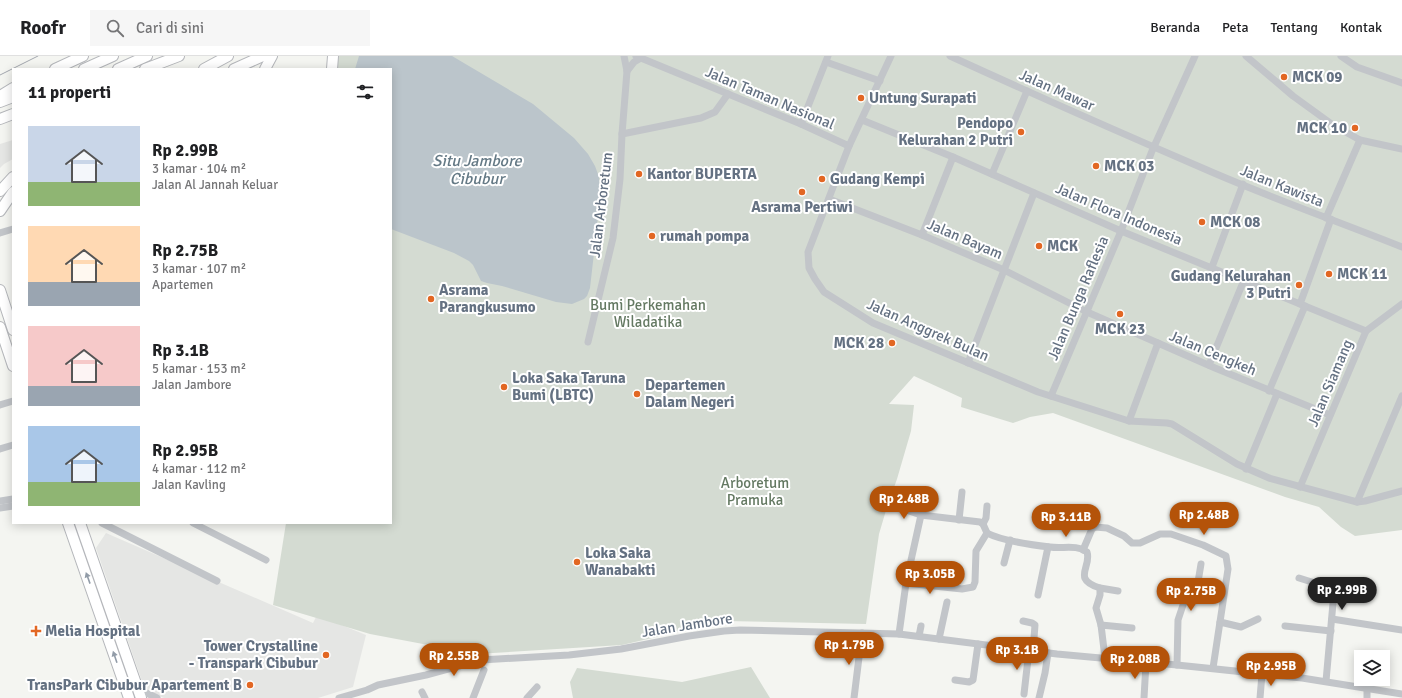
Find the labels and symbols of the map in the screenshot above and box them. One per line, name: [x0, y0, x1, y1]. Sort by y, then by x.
street label: Jalan Taman Nasional: [703, 63, 837, 133]
street label: Jalan Mawar: [1016, 65, 1098, 115]
place label: MCK 09: [1292, 68, 1342, 86]
marker: MCK 09: [1279, 72, 1289, 82]
place label: Untung Surapati: [869, 89, 977, 107]
marker: Untung Surapati: [856, 93, 866, 103]
place label: Pendopo Kelurahan 2 Putri: [898, 114, 1013, 149]
place label: MCK 10: [1297, 119, 1347, 137]
marker: MCK 10: [1350, 123, 1360, 133]
marker: Pendopo Kelurahan 2 Putri: [1016, 127, 1026, 137]
water label: Situ Jambore Cibubur: [433, 151, 522, 189]
street label: Jalan Arboretum: [586, 151, 616, 259]
place label: MCK 03: [1104, 157, 1154, 175]
marker: MCK 03: [1091, 161, 1101, 171]
street label: Jalan Kawista: [1238, 161, 1326, 211]
place label: Kantor BUPERTA: [647, 165, 757, 183]
marker: Kantor BUPERTA: [634, 169, 644, 179]
place label: Gudang Kempi: [830, 170, 925, 188]
marker: Gudang Kempi: [817, 174, 827, 184]
street label: Jalan Flora Indonesia: [1053, 179, 1185, 249]
marker: Asrama Pertiwi: [797, 187, 807, 197]
place label: Asrama Pertiwi: [751, 198, 853, 216]
place label: MCK 08: [1210, 213, 1260, 231]
street label: Jalan Bayam: [925, 215, 1006, 263]
marker: MCK 08: [1197, 217, 1207, 227]
place label: rumah pompa: [660, 227, 750, 245]
marker: rumah pompa: [647, 231, 657, 241]
street label: Jalan Bunga Raflesia: [1044, 233, 1112, 363]
place label: MCK: [1047, 237, 1079, 255]
marker: MCK: [1034, 241, 1044, 251]
place label: MCK 11: [1337, 265, 1387, 283]
place label: Gudang Kelurahan 3 Putri: [1171, 267, 1291, 302]
marker: MCK 11: [1324, 269, 1334, 279]
marker: Gudang Kelurahan 3 Putri: [1294, 280, 1304, 290]
place label: Asrama Parangkusumo: [439, 281, 536, 316]
marker: Asrama Parangkusumo: [426, 294, 436, 304]
street label: Jalan Anggrek Bulan: [864, 295, 992, 365]
park label: Bumi Perkemahan Wiladatika: [590, 296, 706, 331]
marker: MCK 23: [1115, 309, 1125, 319]
place label: MCK 23: [1095, 320, 1145, 338]
street label: Jalan Cengkeh: [1167, 327, 1259, 379]
place label: MCK 28: [834, 334, 884, 352]
street label: Jalan Siamang: [1304, 337, 1357, 429]
marker: MCK 28: [887, 338, 897, 348]
place label: Loka Saka Taruna Bumi (LBTC): [512, 369, 626, 404]
place label: Departemen Dalam Negeri: [645, 376, 734, 411]
marker: Loka Saka Taruna Bumi (LBTC): [499, 382, 509, 392]
marker: Departemen Dalam Negeri: [632, 389, 642, 399]
park label: Arboretum Pramuka: [721, 474, 789, 509]
pin: Rp 2.48B: [863, 486, 945, 520]
pin: Rp 2.48B: [1163, 502, 1245, 536]
pin: Rp 3.11B: [1025, 504, 1107, 538]
place label: Loka Saka Wanabakti: [585, 544, 655, 579]
marker: Loka Saka Wanabakti: [572, 557, 582, 567]
pin: Rp 3.05B: [889, 561, 971, 595]
one-way arrow: [84, 571, 90, 583]
pin: Rp 2.99B: [1301, 577, 1383, 611]
pin: Rp 2.75B: [1150, 578, 1232, 612]
street label: Jalan Jambore: [640, 609, 734, 641]
place label: Melia Hospital: [45, 622, 140, 640]
marker: Melia Hospital: [30, 625, 42, 637]
pin: Rp 1.79B: [808, 632, 890, 666]
place label: Tower Crystalline - Transpark Cibubur: [189, 637, 318, 672]
pin: Rp 3.1B: [980, 637, 1054, 671]
pin: Rp 2.55B: [413, 643, 495, 677]
pin: Rp 2.08B: [1094, 646, 1176, 680]
marker: Tower Crystalline - Transpark Cibubur: [321, 650, 331, 660]
one-way arrow: [112, 651, 118, 663]
pin: Rp 2.95B: [1230, 653, 1312, 687]
place label: TransPark Cibubur Apartement B: [27, 676, 242, 694]
marker: TransPark Cibubur Apartement B: [245, 680, 255, 690]

